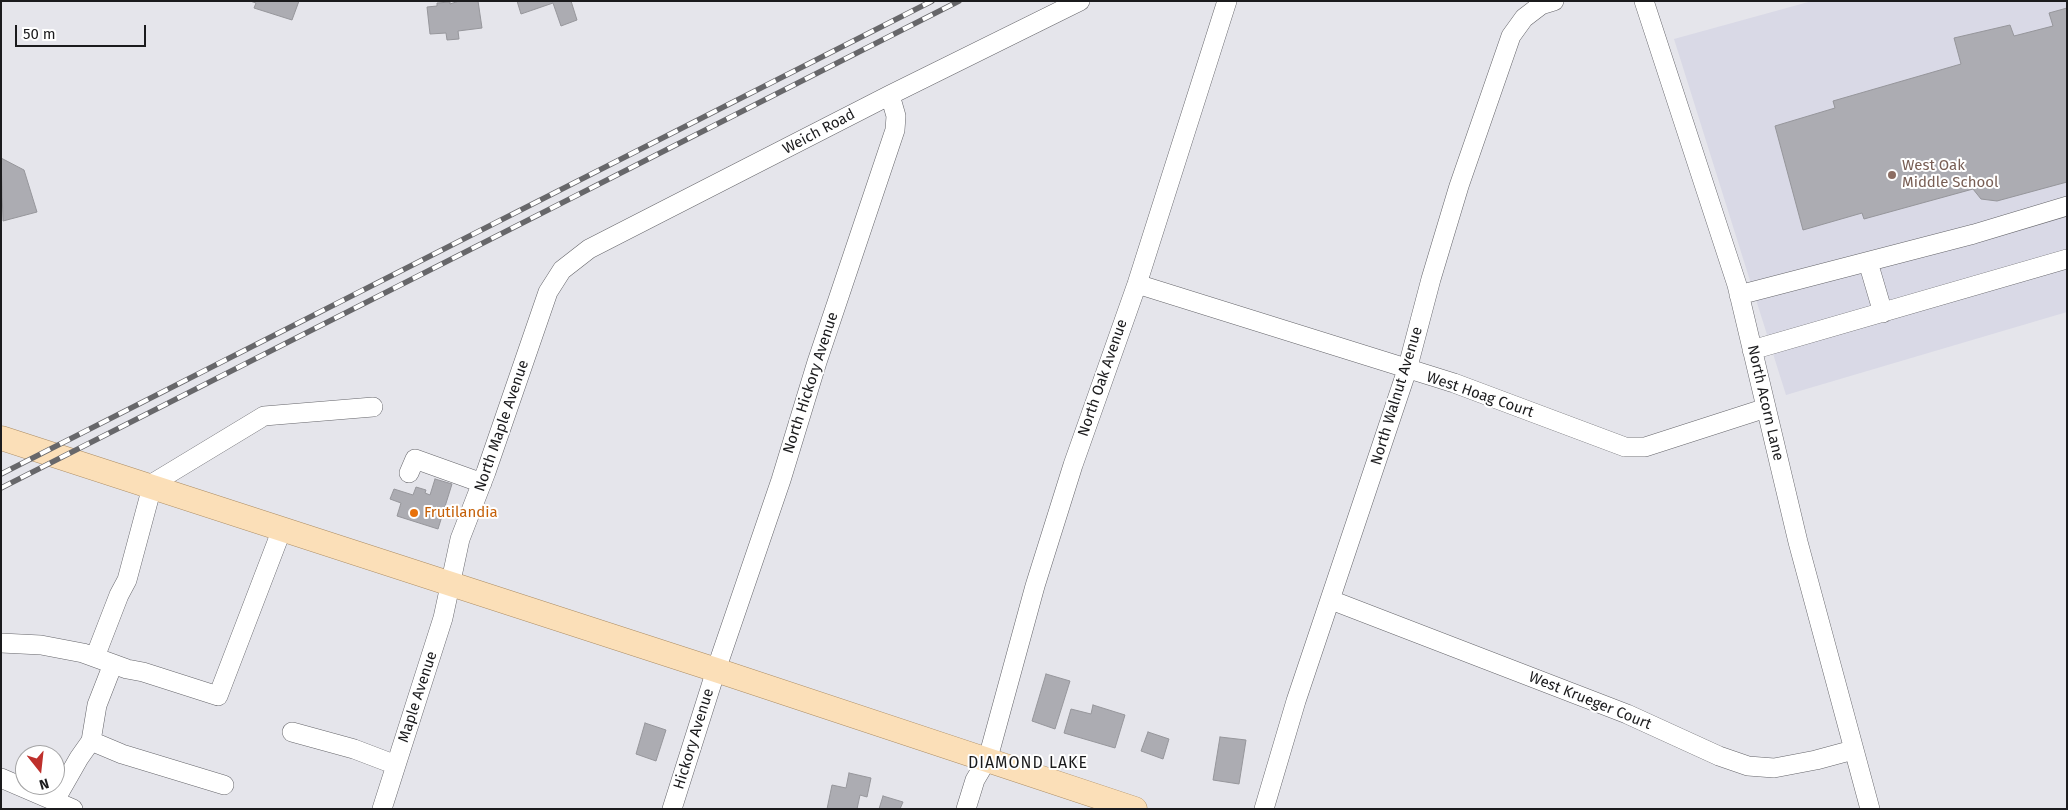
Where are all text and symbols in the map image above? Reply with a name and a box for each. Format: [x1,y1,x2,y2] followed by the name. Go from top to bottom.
[18,15,149,47] scale bar
[23,25,56,43] text: 50 m
[780,105,858,159] street label: Weich Road
[1902,157,1998,192] place label: West Oak Middle School
[1886,169,1898,181] marker: West Oak Middle School
[780,310,842,456] street label: North Hickory Avenue
[1074,317,1132,439] street label: North Oak Avenue
[1367,325,1427,467] street label: North Walnut Avenue
[1743,343,1787,463] street label: North Acorn Lane
[471,358,533,494] street label: North Maple Avenue
[1424,368,1536,422] street label: West Hoag Court
[424,504,498,522] place label: Frutilandia
[408,507,420,519] marker: Frutilandia
[395,649,441,745] street label: Maple Avenue
[1526,668,1654,734] street label: West Krueger Court
[670,686,718,792] street label: Hickory Avenue
[15,745,65,795] north arrow
[966,754,1090,774] district label: DIAMOND LAKE
[37,774,51,793] text: N

